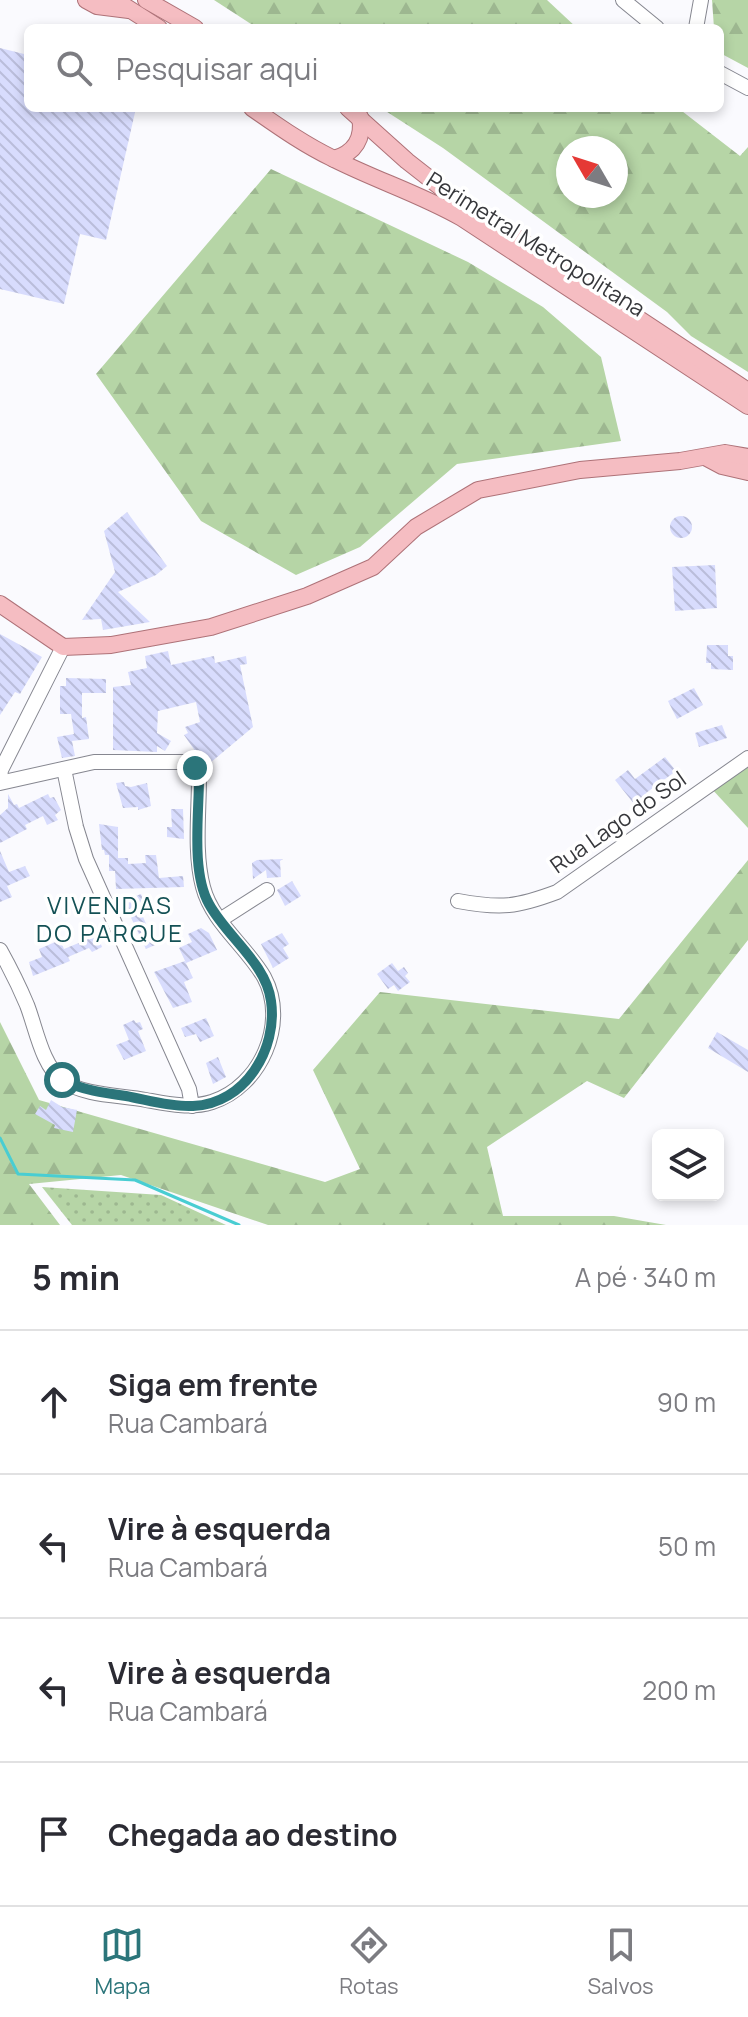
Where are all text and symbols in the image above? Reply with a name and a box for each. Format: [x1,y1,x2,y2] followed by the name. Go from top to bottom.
[24,24,724,112] search box
[52,46,96,90] icon: search
[116,48,318,89] text: Pesquisar aqui
[556,136,628,208] north arrow
[421,164,651,324] street label: Perimetral Metropolitana
[177,750,213,786] route end
[544,764,692,880] street label: Rua Lago do Sol
[36,888,184,949] district label: VIVENDAS DO PARQUE
[44,1062,80,1098] route start
[652,1129,724,1201] map controls
[652,1129,724,1201] button: layers
[32,1254,120,1300] text: 5 min
[575,1259,716,1295] text: A pé · 340 m
[108,1364,318,1405] text: Siga em frente
[32,1380,76,1424] icon: ahead
[657,1384,716,1420] text: 90 m
[108,1405,268,1441] text: Rua Cambará
[108,1508,331,1549] text: Vire à esquerda
[32,1524,76,1568] icon: left
[658,1528,716,1564] text: 50 m
[108,1549,268,1585] text: Rua Cambará
[108,1652,331,1693] text: Vire à esquerda
[32,1668,76,1712] icon: left
[642,1672,716,1708] text: 200 m
[108,1693,268,1729] text: Rua Cambará
[32,1812,76,1856] icon: arrive
[108,1814,398,1855] text: Chegada ao destino
[94,1923,150,2001] tab: Mapa
[339,1923,399,2001] tab: Rotas
[587,1923,654,2001] tab: Salvos

